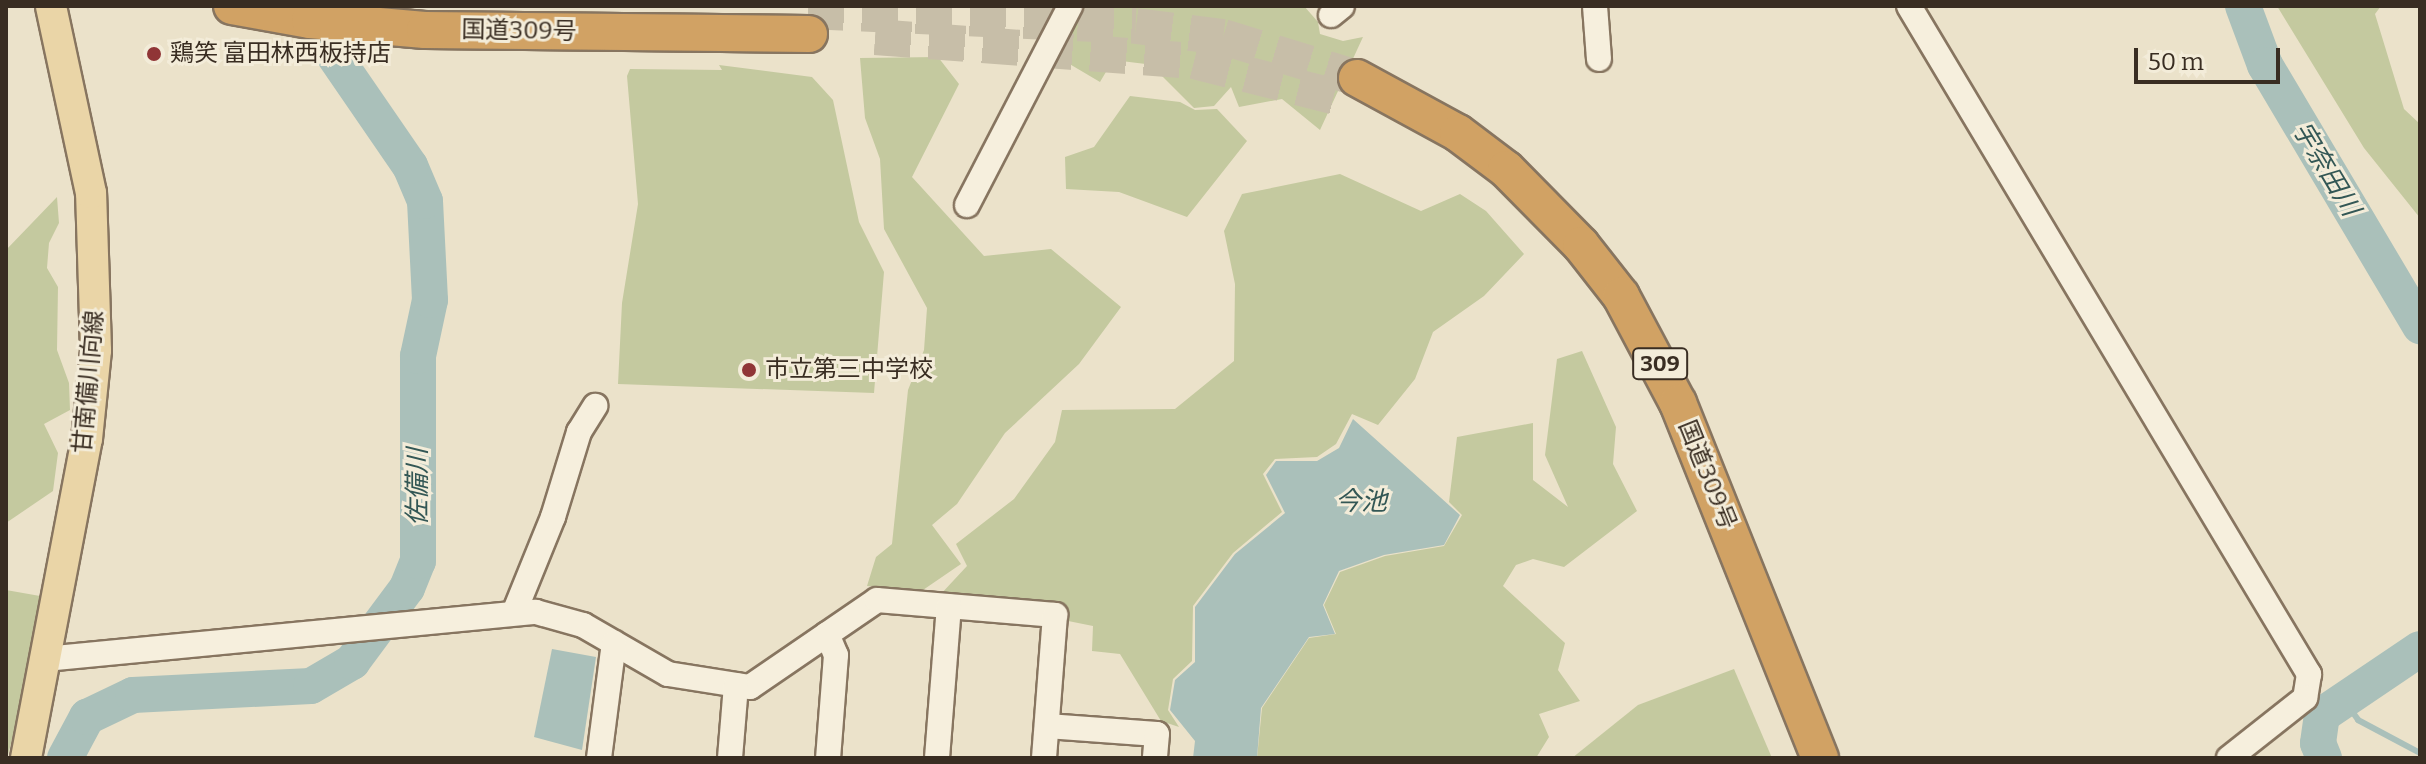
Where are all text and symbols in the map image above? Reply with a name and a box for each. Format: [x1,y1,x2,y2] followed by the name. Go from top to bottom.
[461,16,577,46] street label: 国道309号
[2138,32,2284,82] scale bar
[170,40,391,68] place label: 鶏笑 富田林西板持店
[145,45,163,63] marker: 鶏笑 富田林西板持店
[2148,48,2204,76] text: 50 m
[2286,116,2366,222] water label: 宇奈田川
[68,309,110,455] street label: 甘南備川向線
[1632,346,1688,382] road number: 309
[765,356,933,384] place label: 市立第三中学校
[740,361,758,379] marker: 市立第三中学校
[1672,416,1742,534] street label: 国道309号
[402,448,434,526] water label: 佐備川
[1335,486,1387,518] water label: 今池

